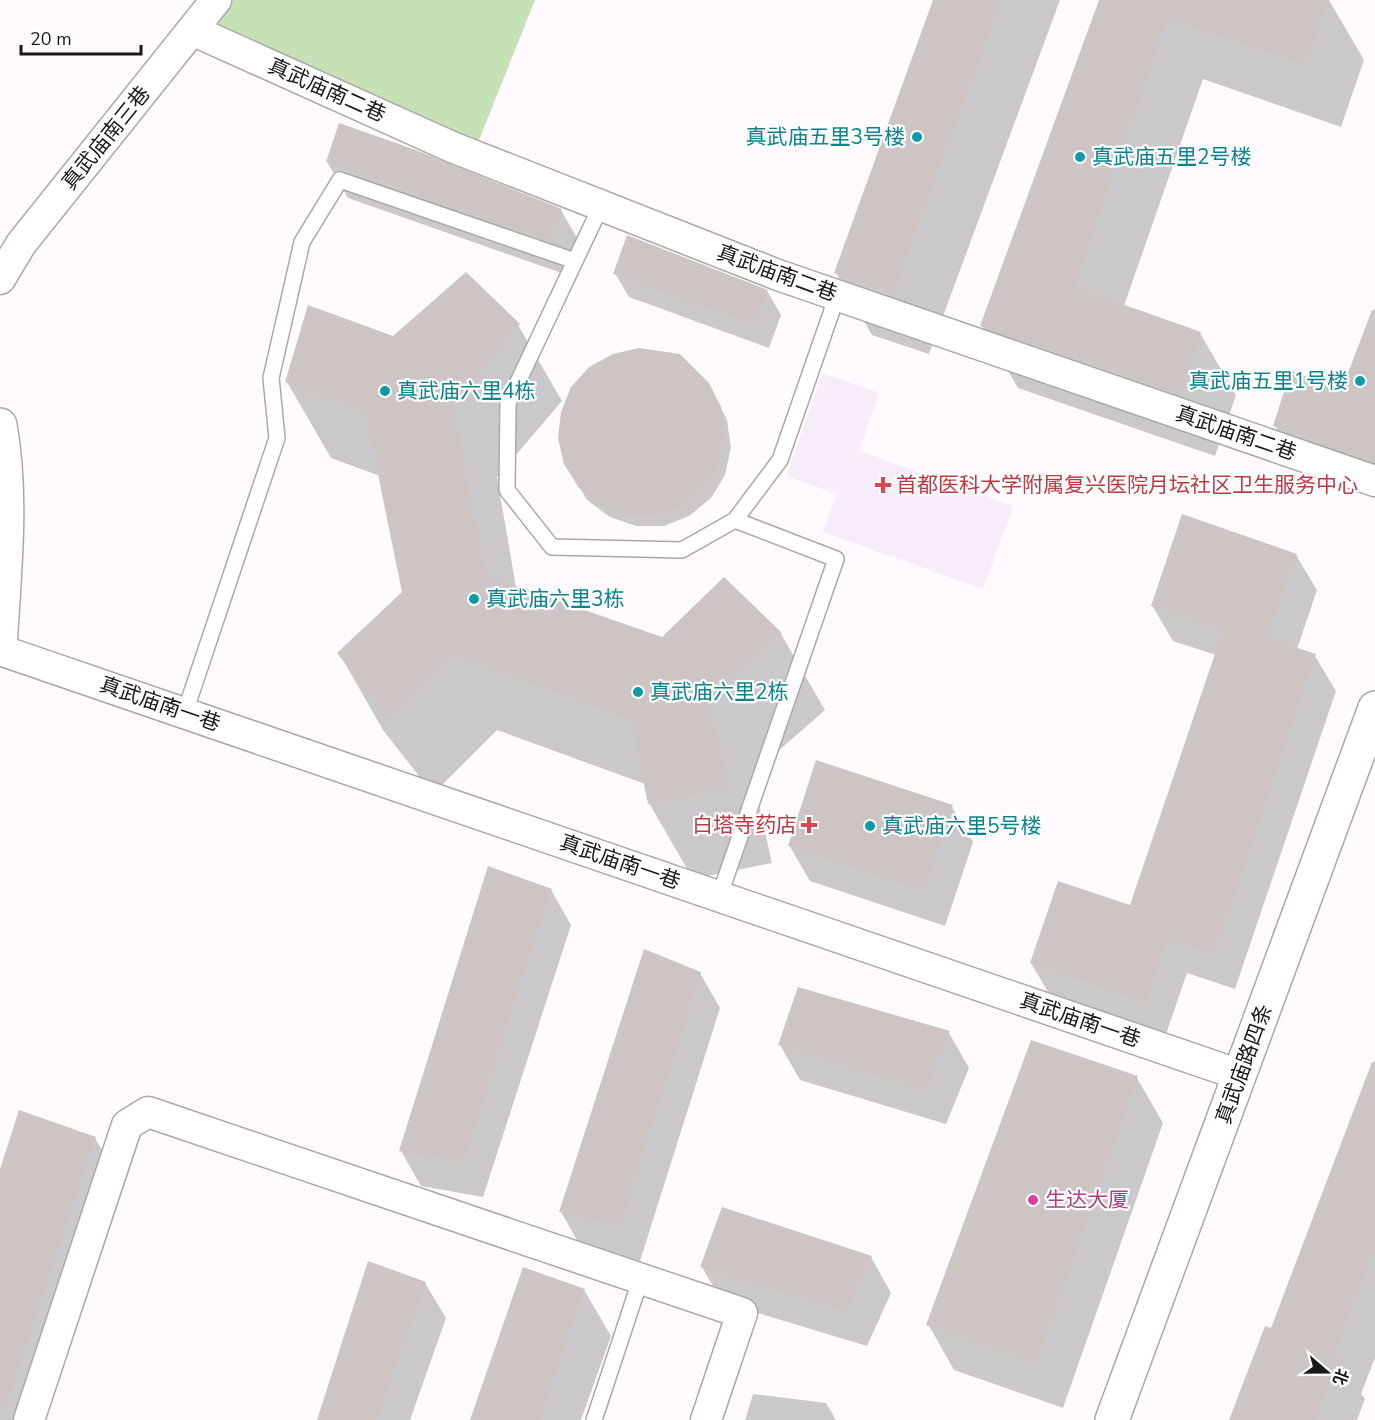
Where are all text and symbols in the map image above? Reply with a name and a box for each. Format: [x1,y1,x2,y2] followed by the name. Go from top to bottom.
[21,18,141,56] scale bar
[30,27,72,51] text: 20 m
[264,52,390,128] street label: 真武庙南二巷
[55,80,157,196] street label: 真武庙南三巷
[745,123,905,151] place label: 真武庙五里3号楼
[910,130,924,144] marker: 真武庙五里3号楼
[1092,143,1252,171] place label: 真武庙五里2号楼
[1073,150,1087,164] marker: 真武庙五里2号楼
[713,238,841,308] street label: 真武庙南二巷
[1188,367,1348,395] place label: 真武庙五里1号楼
[1353,374,1367,388] marker: 真武庙五里1号楼
[397,377,536,405] place label: 真武庙六里4栋
[378,384,392,398] marker: 真武庙六里4栋
[1172,399,1300,467] street label: 真武庙南二巷
[896,471,1358,499] place label: 首都医科大学附属复兴医院月坛社区卫生服务中心
[874,476,892,494] marker: 首都医科大学附属复兴医院月坛社区卫生服务中心
[486,585,625,613] place label: 真武庙六里3栋
[467,592,481,606] marker: 真武庙六里3栋
[96,670,224,738] street label: 真武庙南一巷
[650,678,789,706] place label: 真武庙六里2栋
[631,685,645,699] marker: 真武庙六里2栋
[692,811,797,839] place label: 白塔寺药店
[882,812,1042,840] place label: 真武庙六里5号楼
[802,818,816,832] marker: 白塔寺药店
[863,819,877,833] marker: 真武庙六里5号楼
[556,828,684,896] street label: 真武庙南一巷
[1016,986,1144,1054] street label: 真武庙南一巷
[1209,1000,1279,1128] street label: 真武庙路四条
[1045,1186,1129,1214] place label: 生达大厦
[1026,1193,1040,1207] marker: 生达大厦
[1297,1342,1357,1402] north arrow
[1327,1366,1353,1388] text: 北

